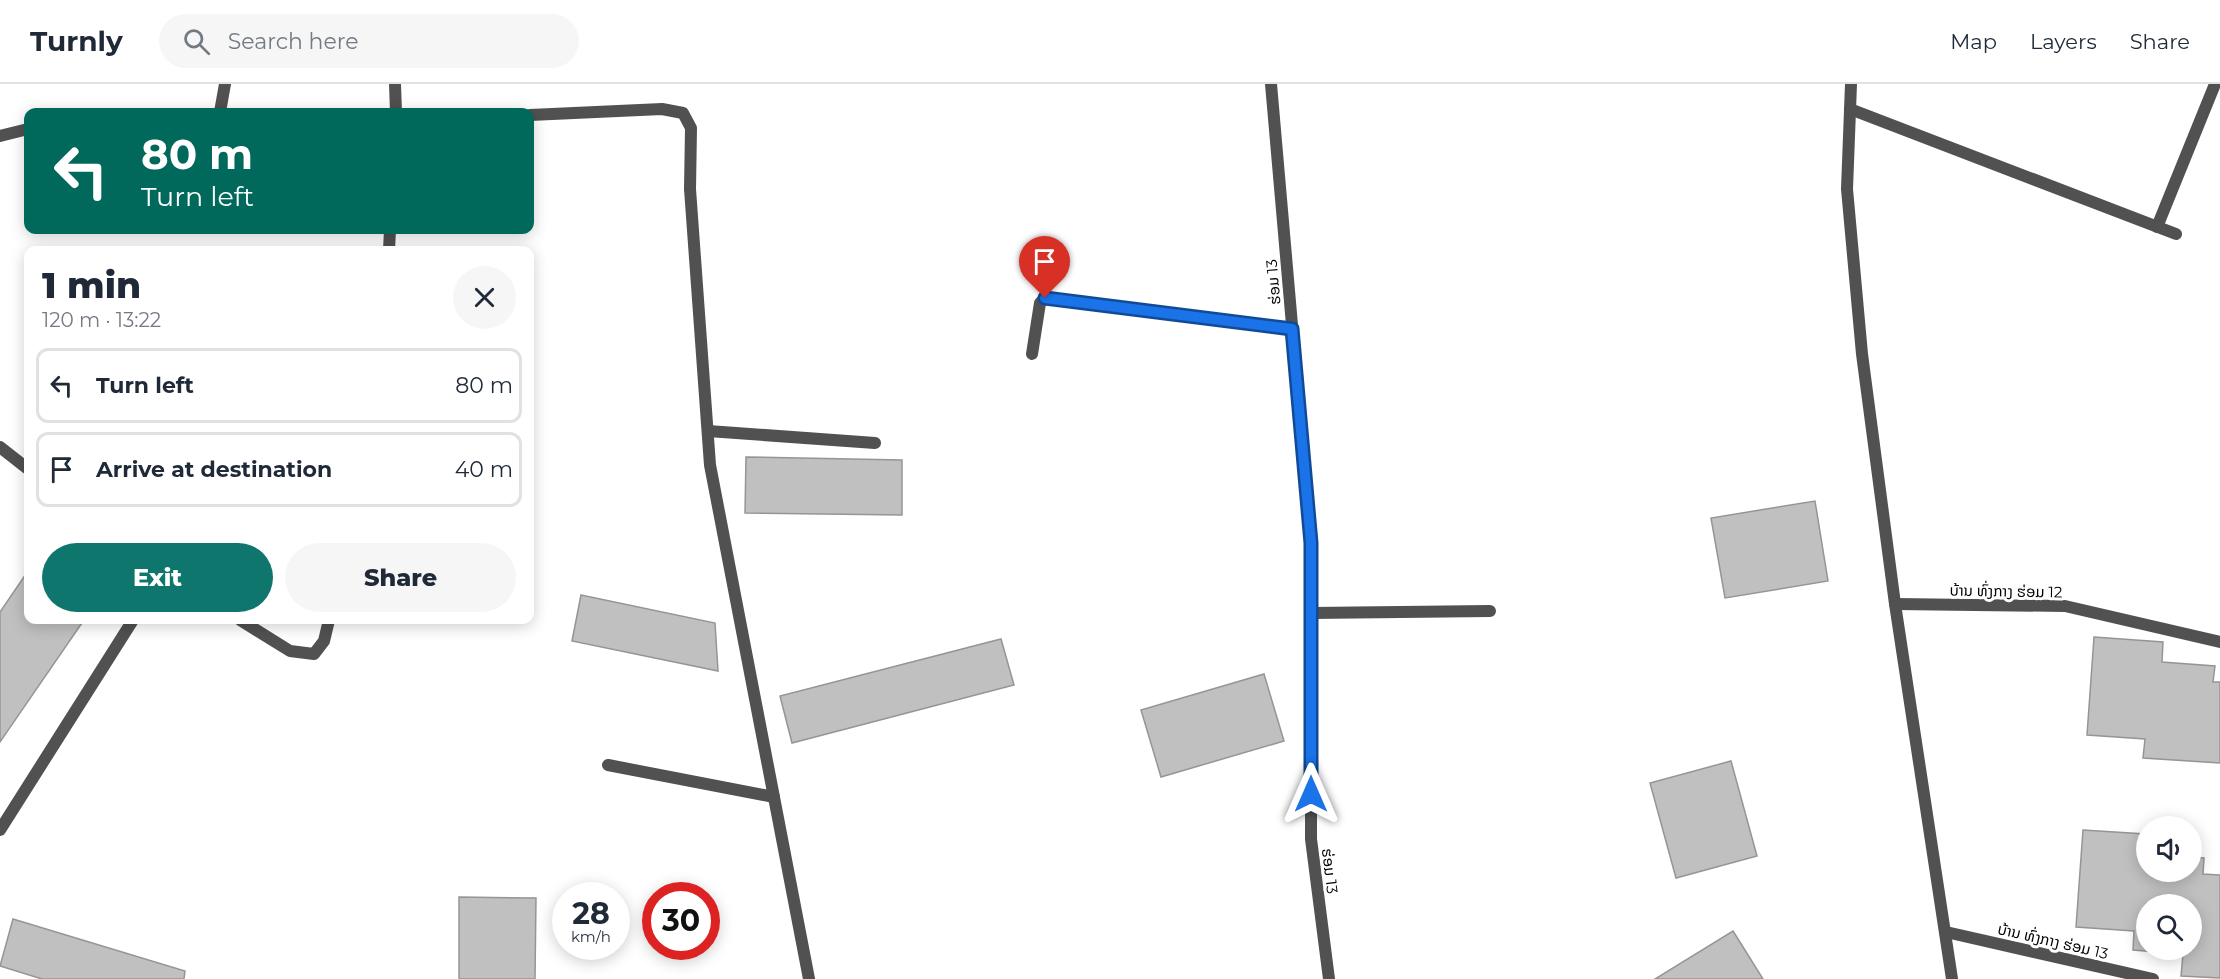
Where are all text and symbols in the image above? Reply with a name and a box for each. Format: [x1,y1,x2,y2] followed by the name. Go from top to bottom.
[159,14,579,68] search box
[30,24,123,58] text: Turnly
[180,25,213,58] icon: search
[228,28,359,55] text: Search here
[1950,29,1997,54] text: Map
[2030,29,2097,54] text: Layers
[2130,29,2190,54] text: Share
[141,128,253,180] text: 80 m
[42,132,120,210] icon: left
[141,180,254,213] text: Turn left
[1019,236,1070,298] pin
[1028,245,1061,278] icon: arrive
[1262,258,1284,306] street label: ຮ່ອມ 13
[42,263,141,307] text: 1 min
[453,266,516,329] button: close
[42,308,161,332] text: 120 m · 13:22
[45,369,78,402] icon: left
[96,372,194,399] text: Turn left
[455,372,513,399] text: 80 m
[45,453,78,486] icon: arrive
[96,456,332,483] text: Arrive at destination
[455,456,513,483] text: 40 m
[42,543,273,612] button: Exit
[285,543,516,612] button: Share
[1949,579,2063,601] street label: ບ້ານ ທົ່ງກາງ ຮ່ອມ 12
[1279,762,1343,826] position arrow
[2136,816,2202,960] map controls
[2136,816,2202,882] button: sound
[1318,847,1342,895] street label: ຮ່ອມ 13
[642,882,720,960] speed limit sign: 30
[2136,894,2202,960] button: search
[572,895,610,932] text: 28
[1996,918,2110,963] street label: ບ້ານ ທົ່ງກາງ ຮ່ອມ 13
[571,927,611,946] text: km/h

